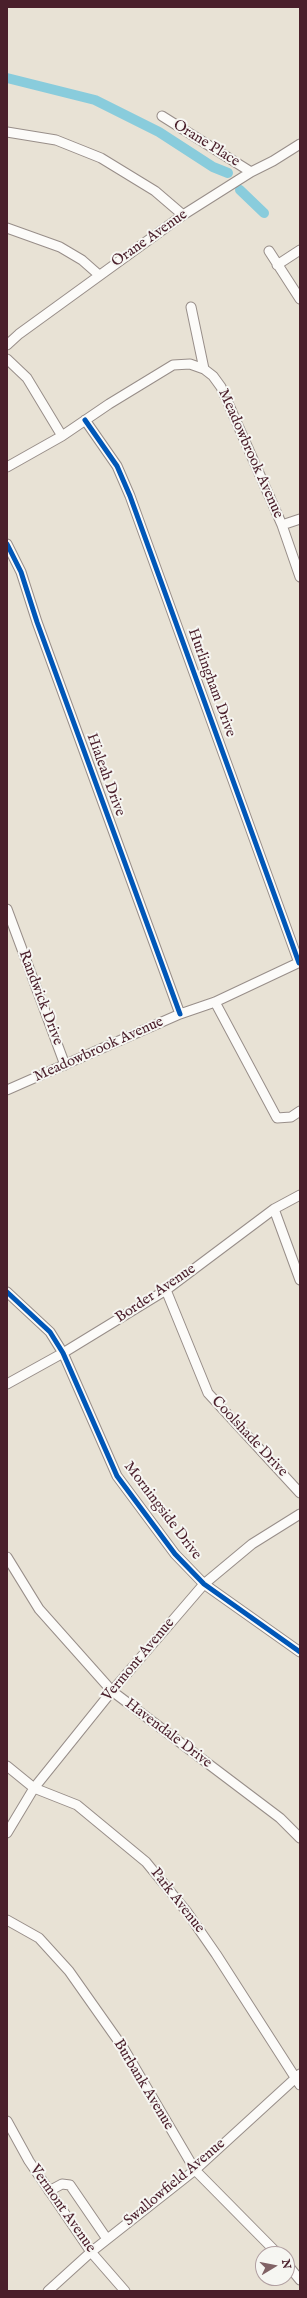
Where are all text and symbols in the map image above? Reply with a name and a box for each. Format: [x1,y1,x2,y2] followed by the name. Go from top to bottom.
[169,116,243,172] street label: Orane Place
[109,206,191,272] street label: Orane Avenue
[213,386,287,522] street label: Meadowbrook Avenue
[183,626,239,740] street label: Hurlingham Drive
[82,731,128,819] street label: Hialeah Drive
[14,948,66,1048] street label: Randwick Drive
[31,1013,167,1087] street label: Meadowbrook Avenue
[112,1261,200,1327] street label: Border Avenue
[207,1393,291,1481] street label: Coolshade Drive
[119,1458,205,1564] street label: Morningside Drive
[99,1615,179,1705] street label: Vermont Avenue
[121,1695,215,1773] street label: Havendale Drive
[146,1865,208,1937] street label: Park Avenue
[109,2036,177,2134] street label: Burbank Avenue
[121,2135,229,2231] street label: Swallowfield Avenue
[25,2162,99,2256] street label: Vermont Avenue
[255,2246,295,2286] north arrow
[278,2258,294,2270] text: N

